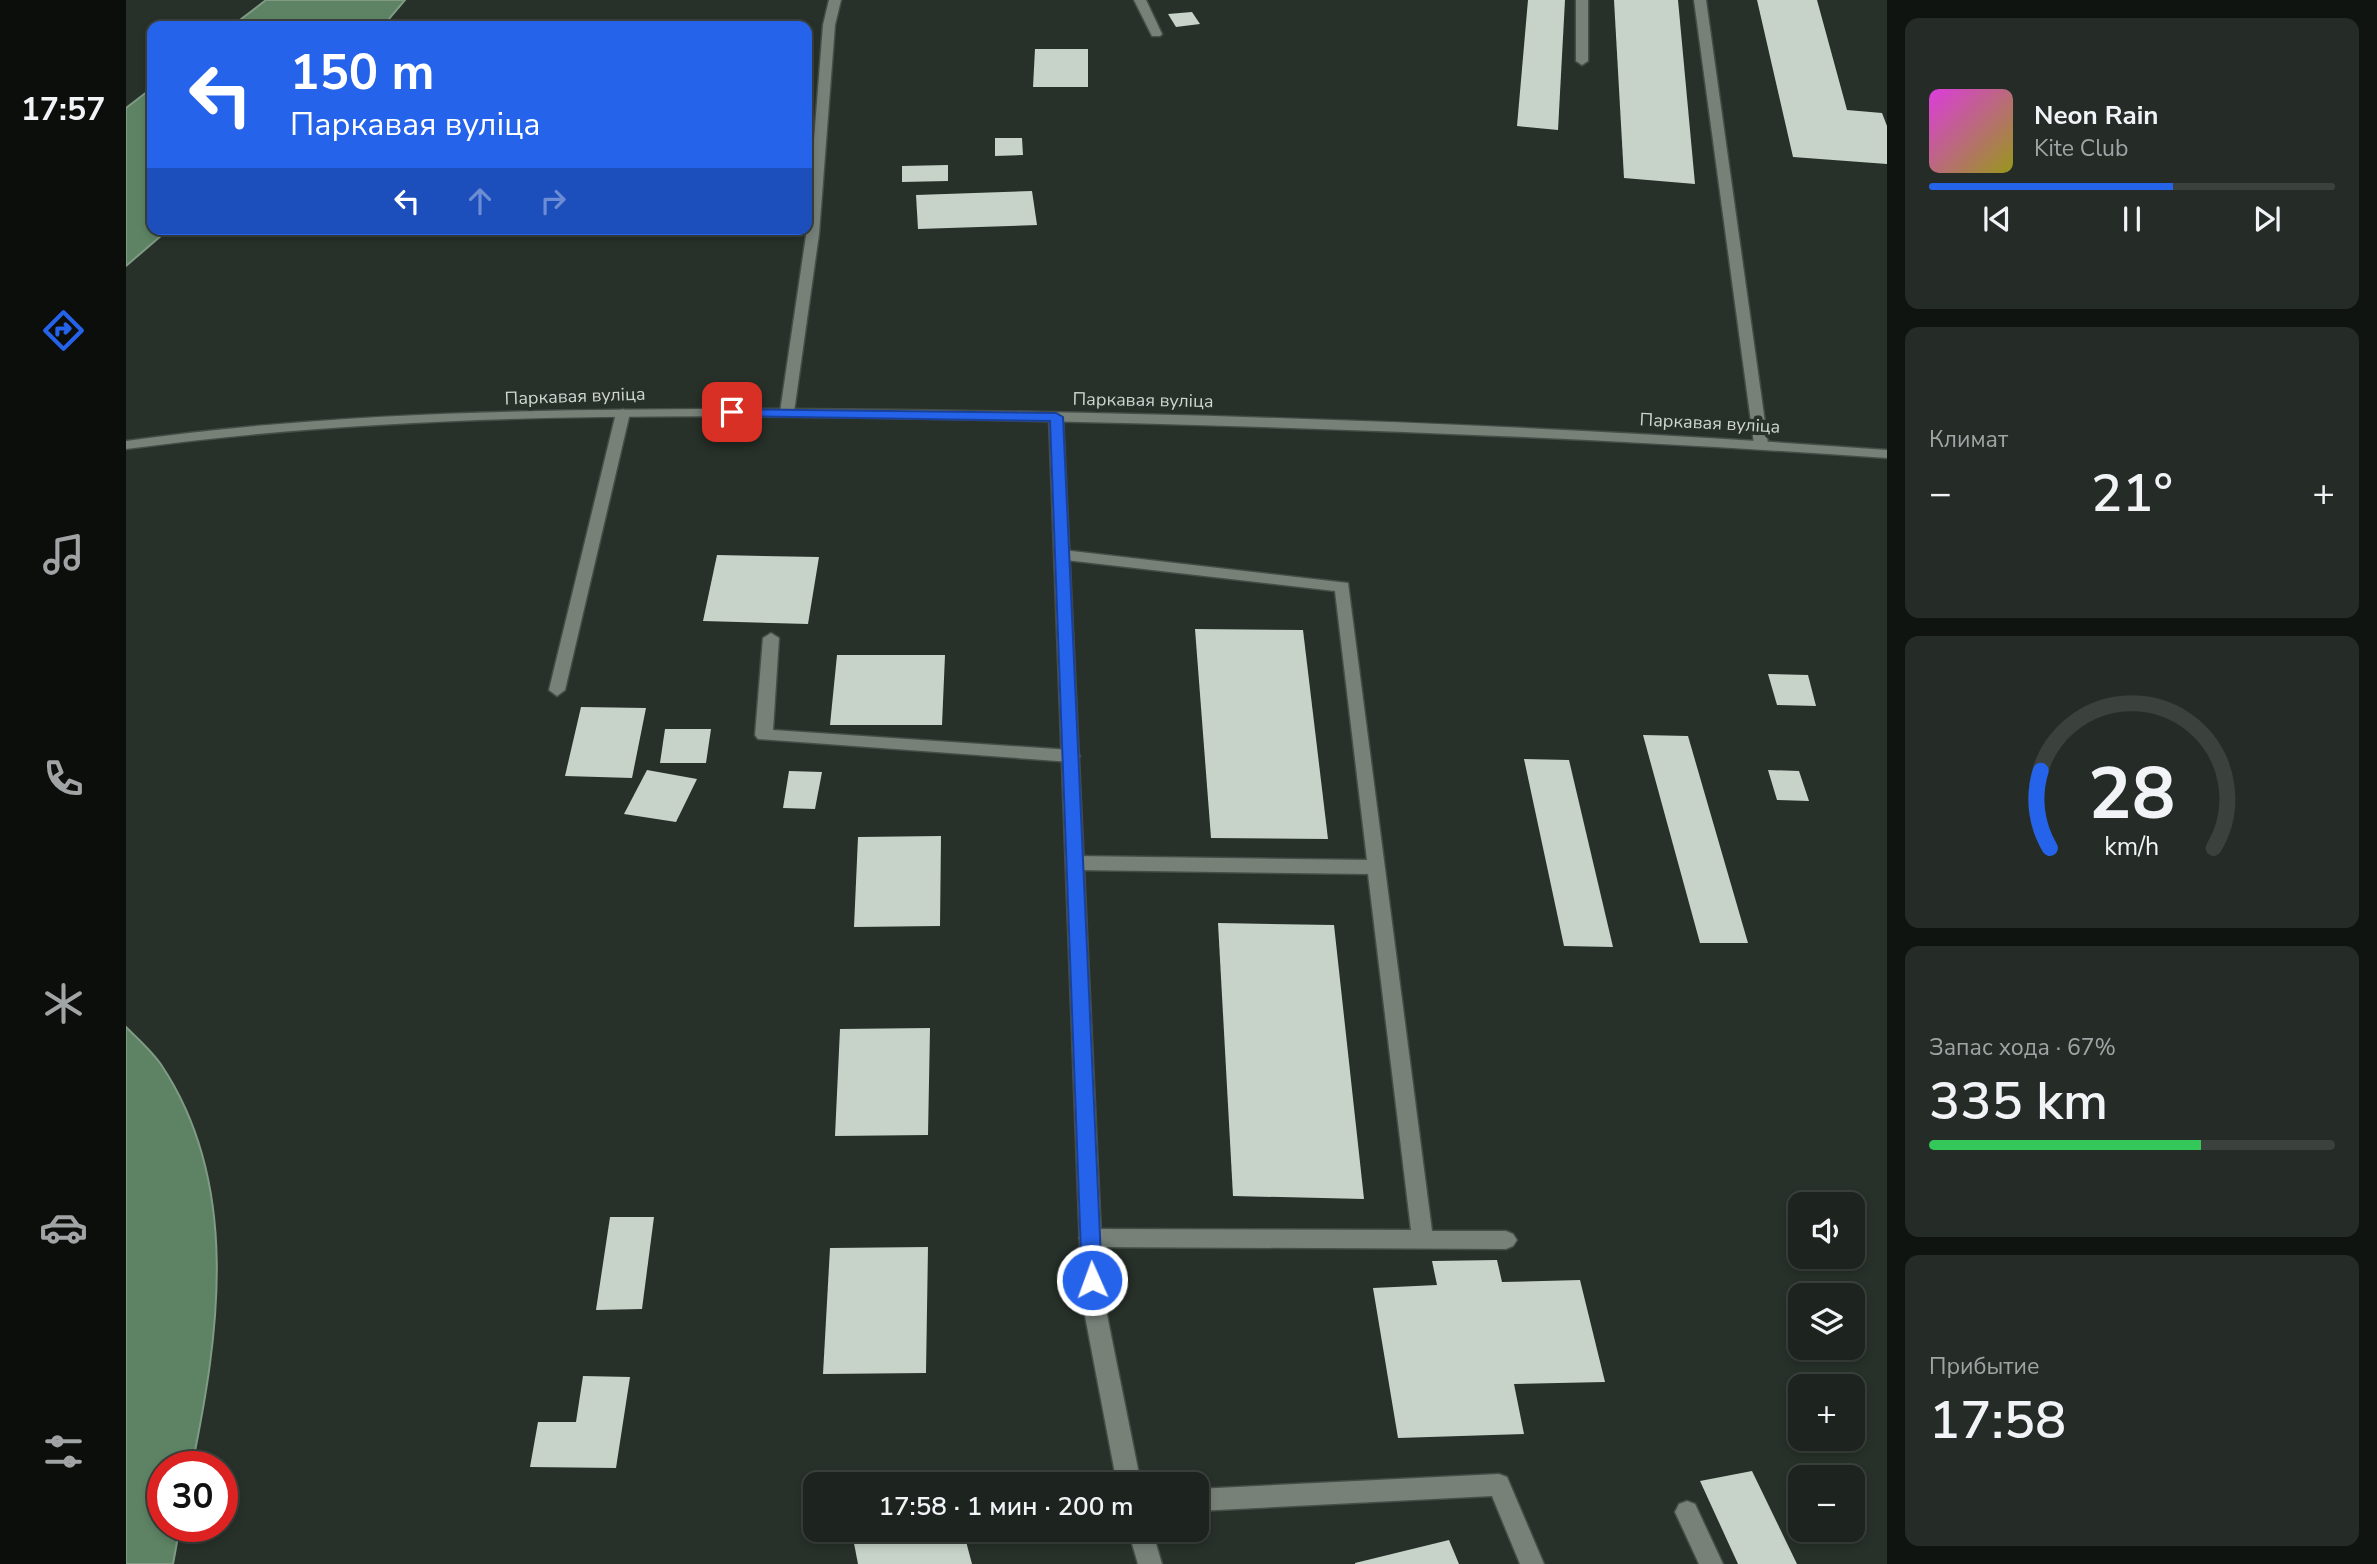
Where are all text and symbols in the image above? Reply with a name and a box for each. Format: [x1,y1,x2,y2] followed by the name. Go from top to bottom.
[290,39,434,106] text: 150 m
[175,49,266,140] icon: left
[21,88,105,131] text: 17:57
[2034,98,2159,133] text: Neon Rain
[290,103,541,146] text: Паркавая вуліца
[2034,133,2128,164] text: Kite Club
[388,182,426,220] icon: left
[461,182,499,220] icon: ahead
[534,182,572,220] icon: right
[1978,200,2016,238] icon: previous
[2113,200,2151,238] icon: pause
[2248,200,2286,238] icon: next
[39,306,88,355] icon: directions
[504,382,646,410] street label: Паркавая вуліца
[702,382,762,442] pin
[1072,387,1214,413] street label: Паркавая вуліца
[713,393,751,431] icon: arrive
[1639,407,1781,439] street label: Паркавая вуліца
[1929,424,2008,455] text: Климат
[2091,458,2173,529] text: 21°
[1929,468,1952,519] text: −
[2312,468,2335,519] text: +
[39,530,88,579] icon: music
[2088,744,2176,844] text: 28
[39,754,88,803] icon: phone
[2104,830,2160,864] text: km/h
[39,979,88,1028] icon: climate
[1929,1032,2116,1063] text: Запас хода · 67%
[1929,1066,2108,1137] text: 335 km
[1788,1192,1865,1542] map controls
[1788,1192,1865,1269] button: sound
[39,1203,88,1252] icon: car
[1055,1243,1129,1317] position arrow
[1788,1283,1865,1360] button: layers
[1929,1351,2039,1382] text: Прибытие
[1788,1374,1865,1451] button: +
[1929,1385,2066,1456] text: 17:58
[39,1427,88,1476] icon: filters
[147,1451,238,1542] speed limit sign: 30
[1788,1465,1865,1542] button: −
[878,1489,1134,1524] text: 17:58 · 1 мин · 200 m

